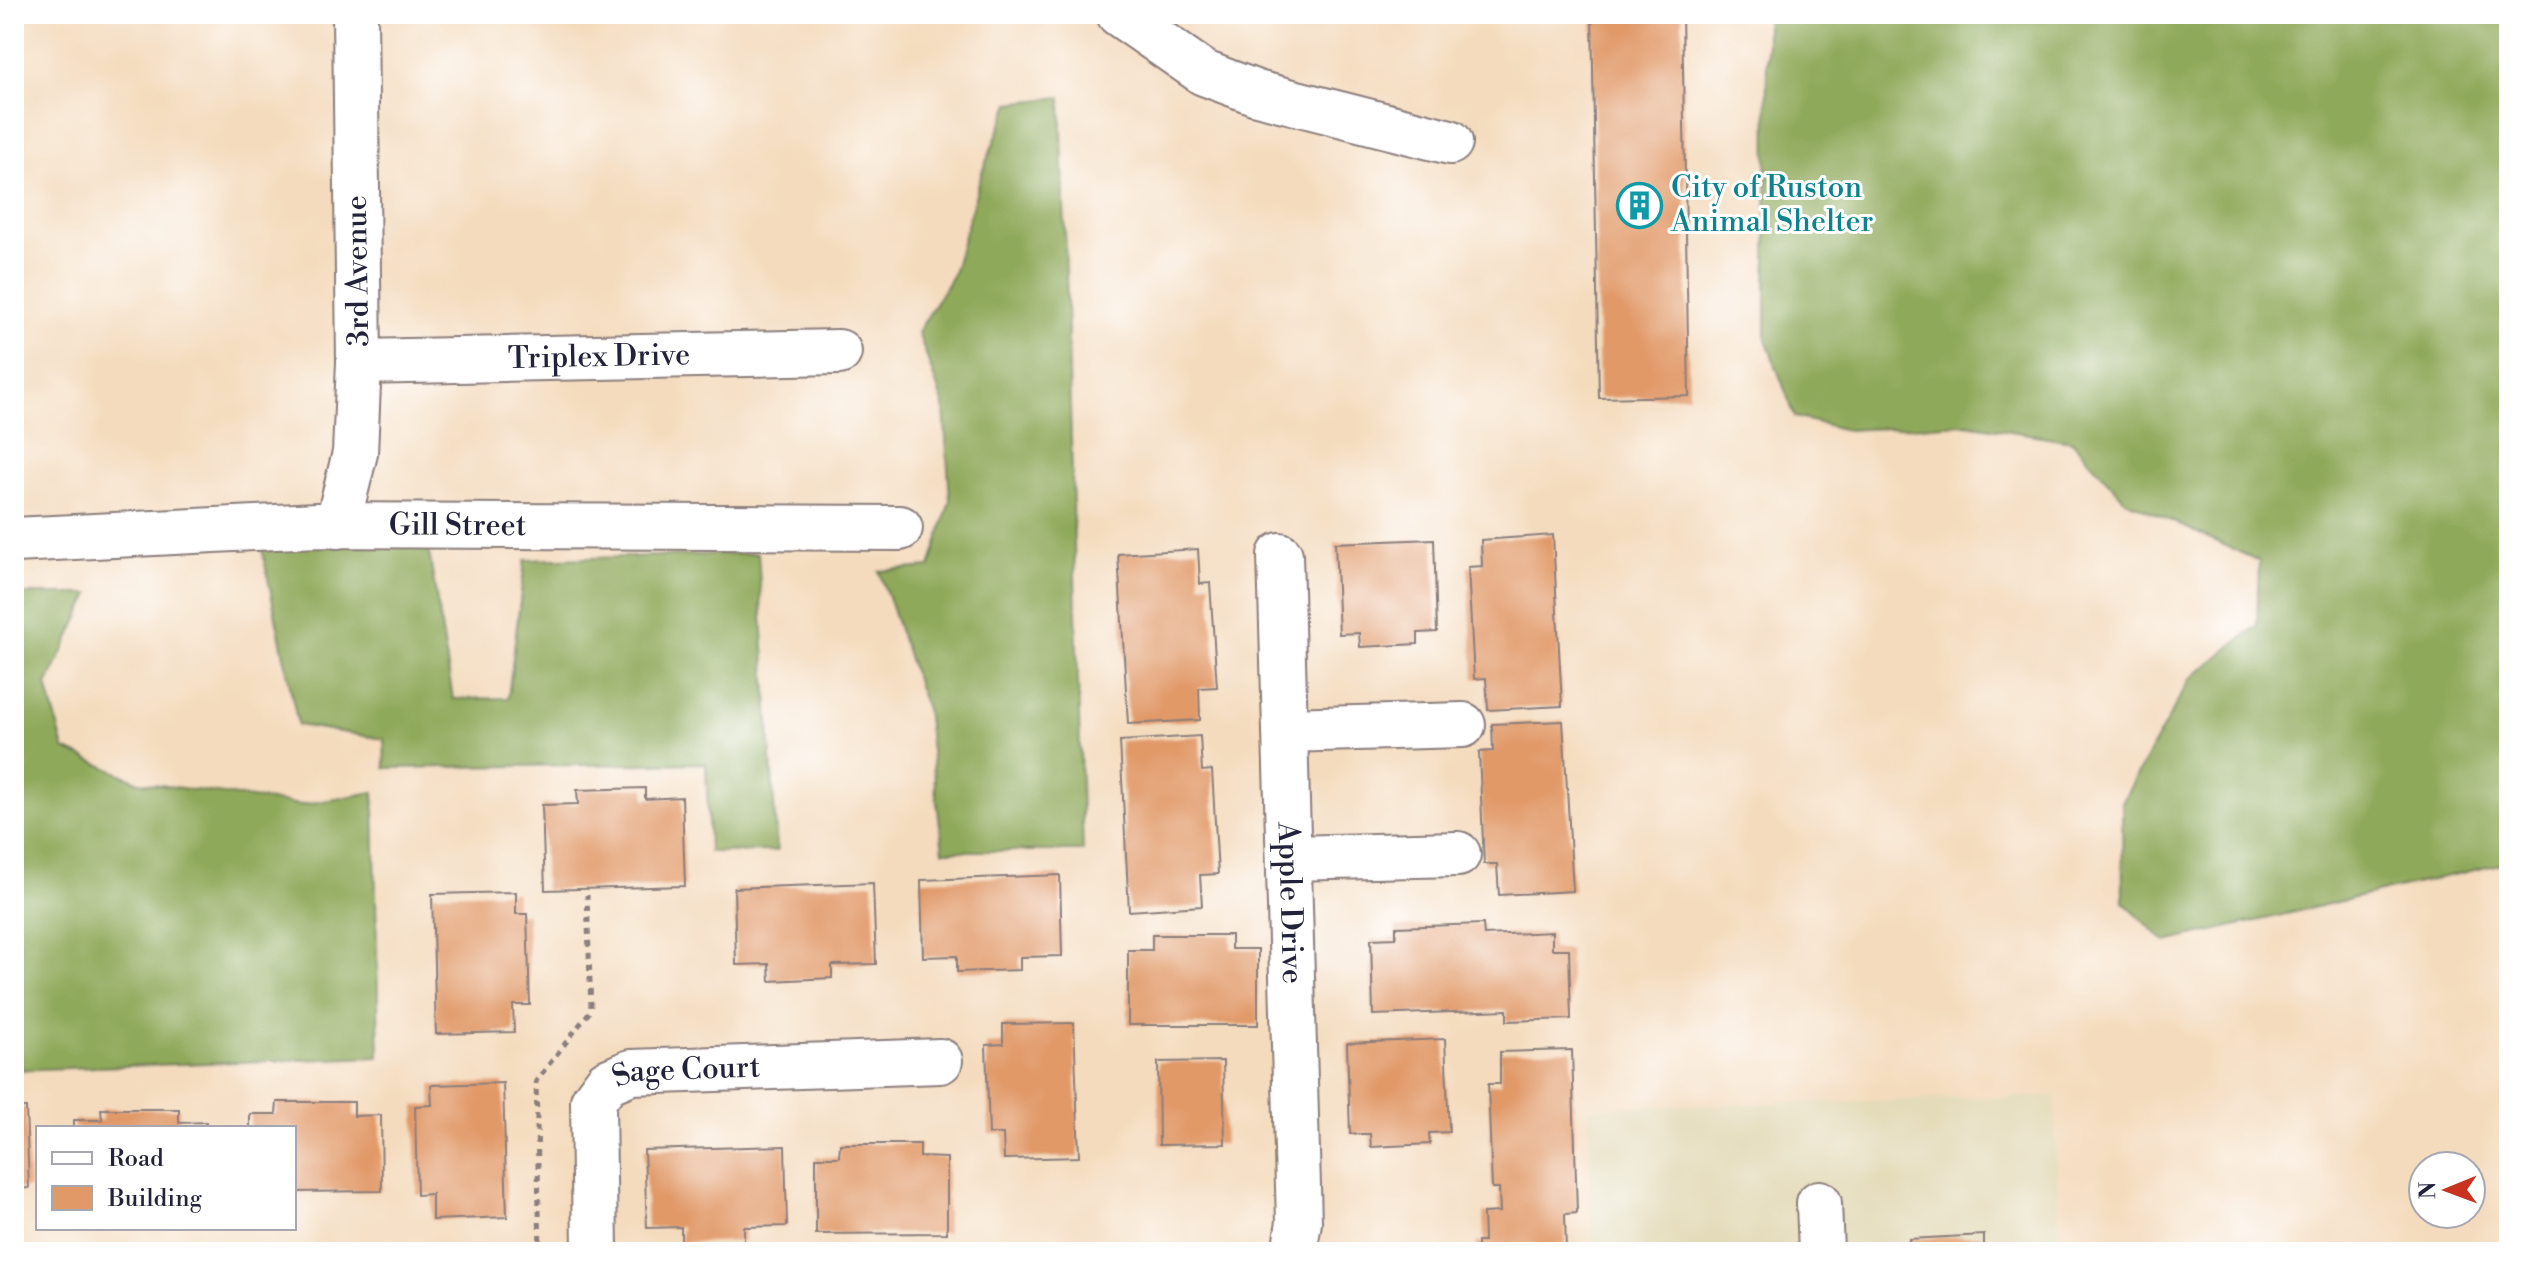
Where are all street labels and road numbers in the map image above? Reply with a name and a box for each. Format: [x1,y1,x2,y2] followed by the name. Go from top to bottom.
[338,195,378,347] street label: 3rd Avenue
[507,336,691,378] street label: Triplex Drive
[389,506,527,545] street label: Gill Street
[1269,820,1311,984] street label: Apple Drive
[607,1048,761,1097] street label: Sage Court

